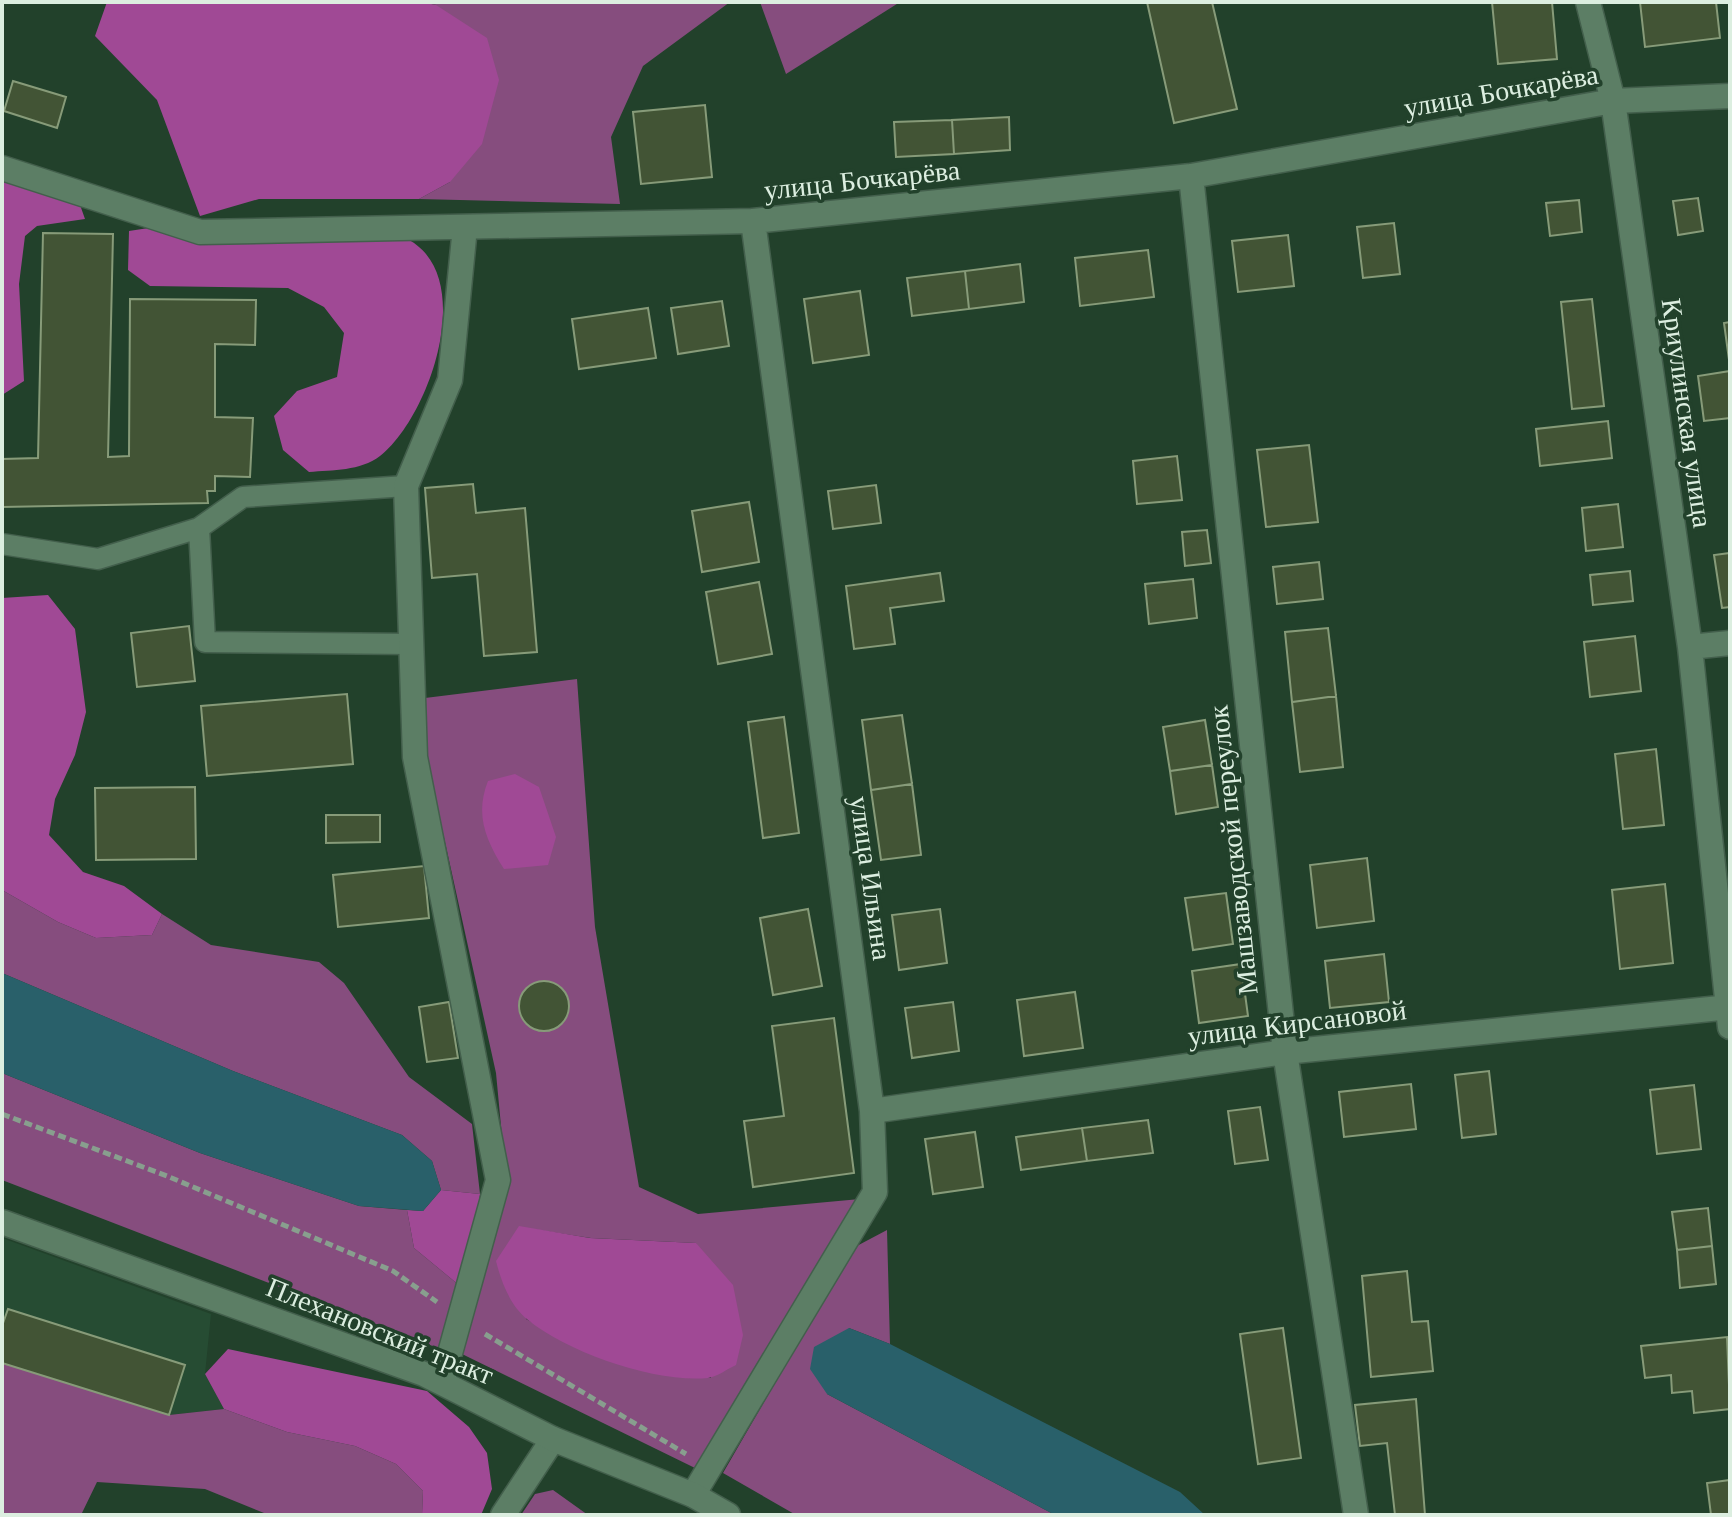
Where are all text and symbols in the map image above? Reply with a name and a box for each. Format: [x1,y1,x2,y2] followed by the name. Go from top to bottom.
[1401,59,1601,123] street label: улица Бочкарёва
[762,154,962,206] street label: улица Бочкарёва
[1656,296,1719,530] street label: Криулинская улица
[1202,703,1264,996] street label: Машзаводской переулок
[844,794,898,963] street label: улица Ильина
[1186,994,1408,1052] street label: улица Кирсановой
[262,1271,498,1391] street label: Плехановский тракт

